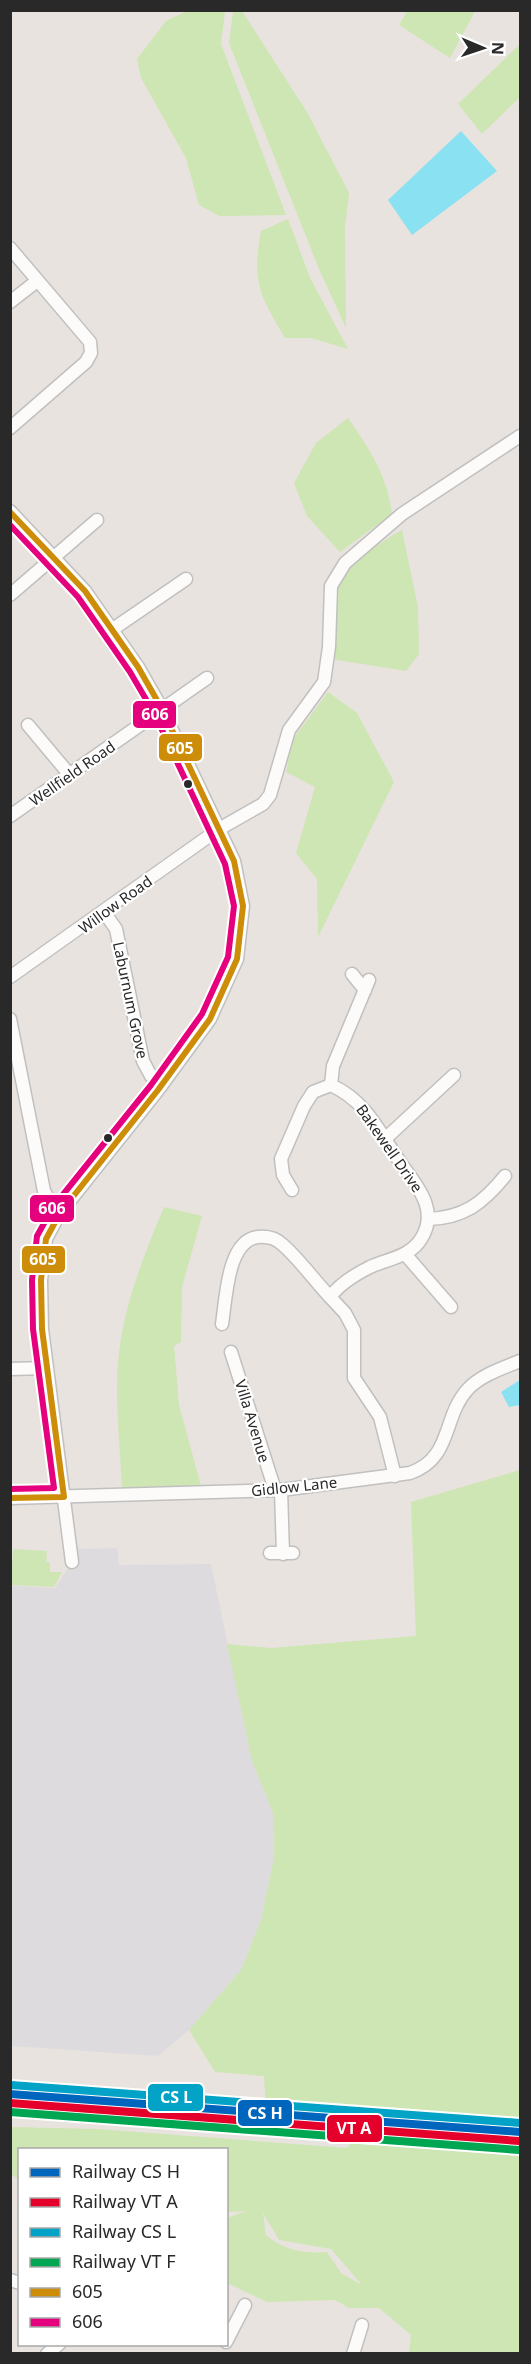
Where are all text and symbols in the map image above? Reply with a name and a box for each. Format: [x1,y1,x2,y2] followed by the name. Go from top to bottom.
[453,18,513,78] north arrow
[487,42,509,55] text: N
[132,700,177,729] line badge: 606
[141,703,169,725] text: 606
[158,733,203,762] line badge: 605
[25,736,119,810] street label: Wellfield Road
[166,737,194,759] text: 605
[182,778,194,790] unlabelled marker
[74,871,156,937] street label: Willow Road
[109,940,153,1060] street label: Laburnum Grove
[352,1100,428,1196] street label: Bakewell Drive
[102,1132,114,1144] unlabelled marker
[29,1194,75,1223] line badge: 606
[38,1197,66,1219] text: 606
[21,1245,66,1274] line badge: 605
[29,1248,57,1270] text: 605
[231,1377,275,1465] street label: Villa Avenue
[250,1472,338,1500] street label: Gidlow Lane
[147,2083,204,2112] line badge: CS L
[160,2086,192,2108] text: CS L
[237,2099,293,2127] line badge: CS H
[247,2102,283,2124] text: CS H
[326,2114,383,2143] line badge: VT A
[337,2117,372,2139] text: VT A
[18,2148,228,2346] legend
[72,2159,180,2183] text: Railway CS H
[72,2189,178,2213] text: Railway VT A
[72,2219,176,2243] text: Railway CS L
[72,2249,176,2273] text: Railway VT F
[72,2279,103,2303] text: 605
[72,2309,103,2333] text: 606

